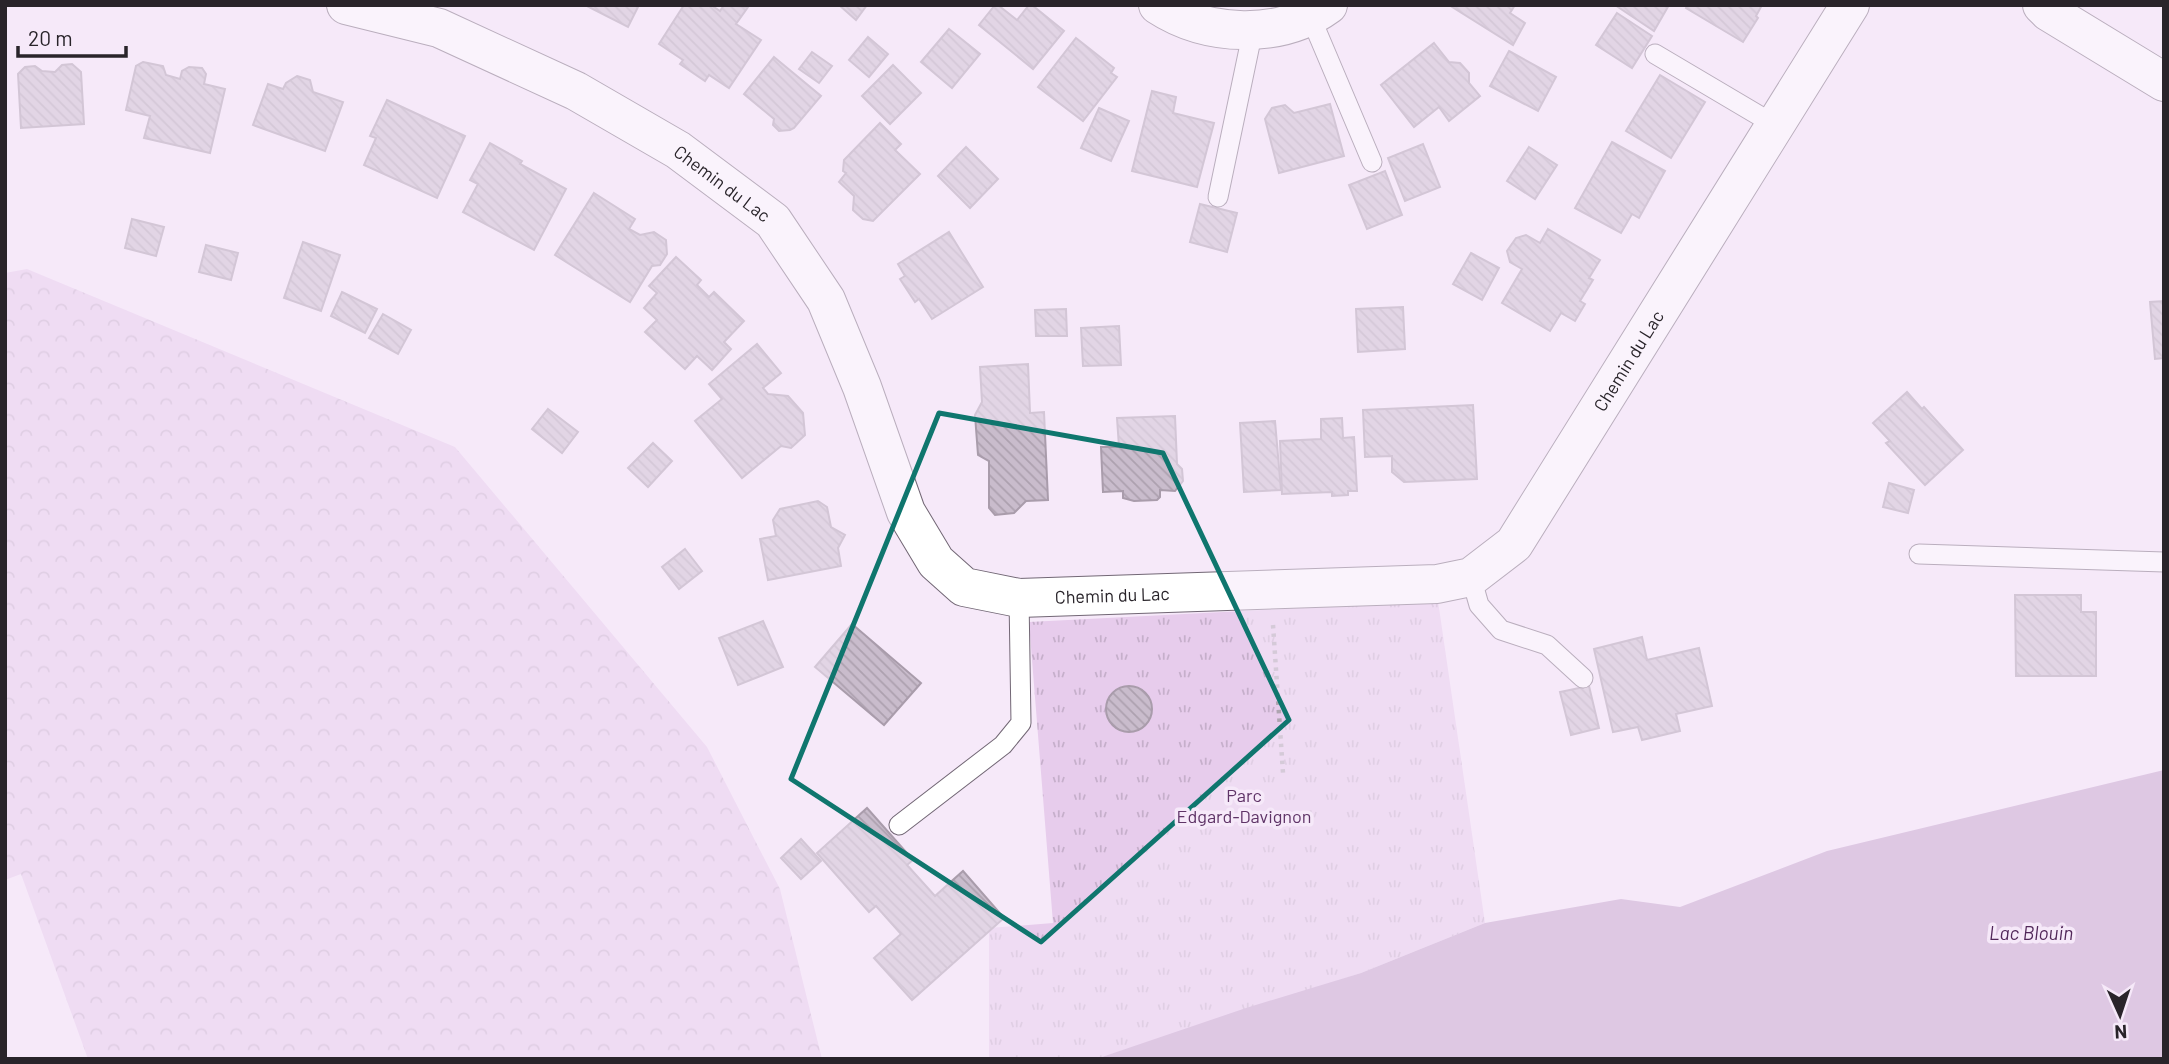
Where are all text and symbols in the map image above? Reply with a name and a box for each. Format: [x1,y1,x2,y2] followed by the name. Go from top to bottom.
[18,14,126,58] scale bar
[28,25,73,50] text: 20 m
[670,140,775,226] street label: Chemin du Lac
[1589,306,1668,415] street label: Chemin du Lac
[1054,582,1170,608] street label: Chemin du Lac
[1177,784,1311,827] park label: Parc Edgard-Davignon
[1989,921,2073,944] water label: Lac Blouin
[2085,980,2155,1050] north arrow
[2114,1021,2128,1044] text: N

